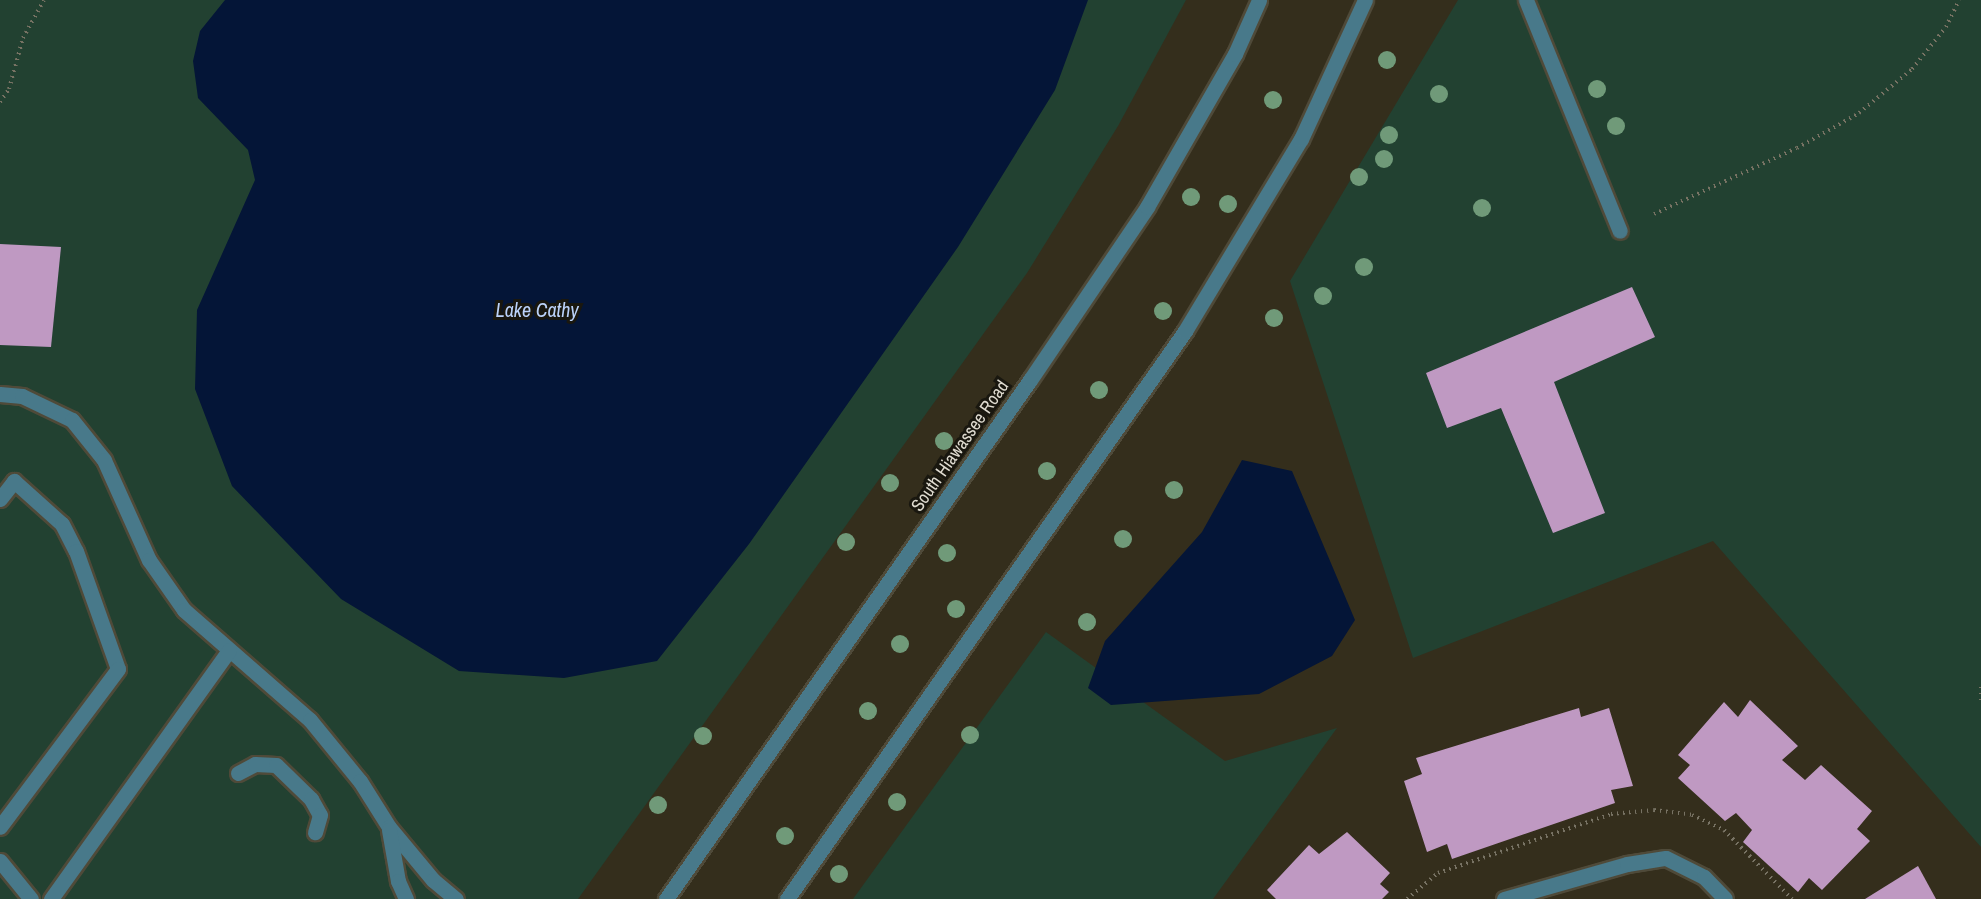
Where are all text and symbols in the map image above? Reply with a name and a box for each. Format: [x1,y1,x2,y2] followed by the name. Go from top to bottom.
[496,297,578,321] water label: Lake Cathy
[907,376,1013,516] street label: South Hiawassee Road

